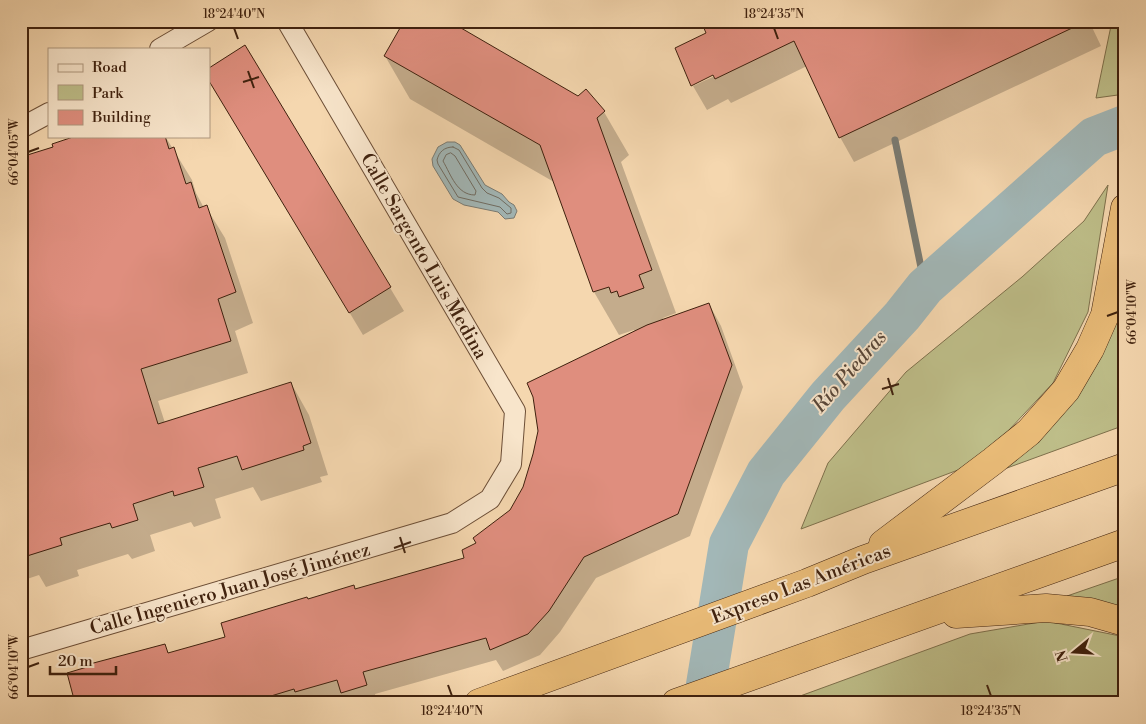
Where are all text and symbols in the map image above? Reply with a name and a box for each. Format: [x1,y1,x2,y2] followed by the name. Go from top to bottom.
[203,7,265,22] text: 18°24'40"N
[744,7,804,22] text: 18°24'35"N
[48,48,210,138] legend
[92,58,127,77] text: Road
[92,84,124,103] text: Park
[91,108,151,127] text: Building
[7,117,22,185] text: 66°04'05"W
[355,149,493,364] street label: Calle Sargento Luis Medina
[1125,278,1140,345] text: 66°04'10"W
[807,325,893,419] water label: Río Piedras
[87,537,373,641] street label: Calle Ingeniero Juan José Jiménez
[708,539,894,629] street label: Expreso Las Américas
[1048,626,1098,676] north arrow
[7,633,22,700] text: 66°04'10"W
[50,644,116,676] scale bar
[1052,648,1073,664] text: N
[58,652,93,671] text: 20 m
[421,704,483,719] text: 18°24'40"N
[961,704,1021,719] text: 18°24'35"N

